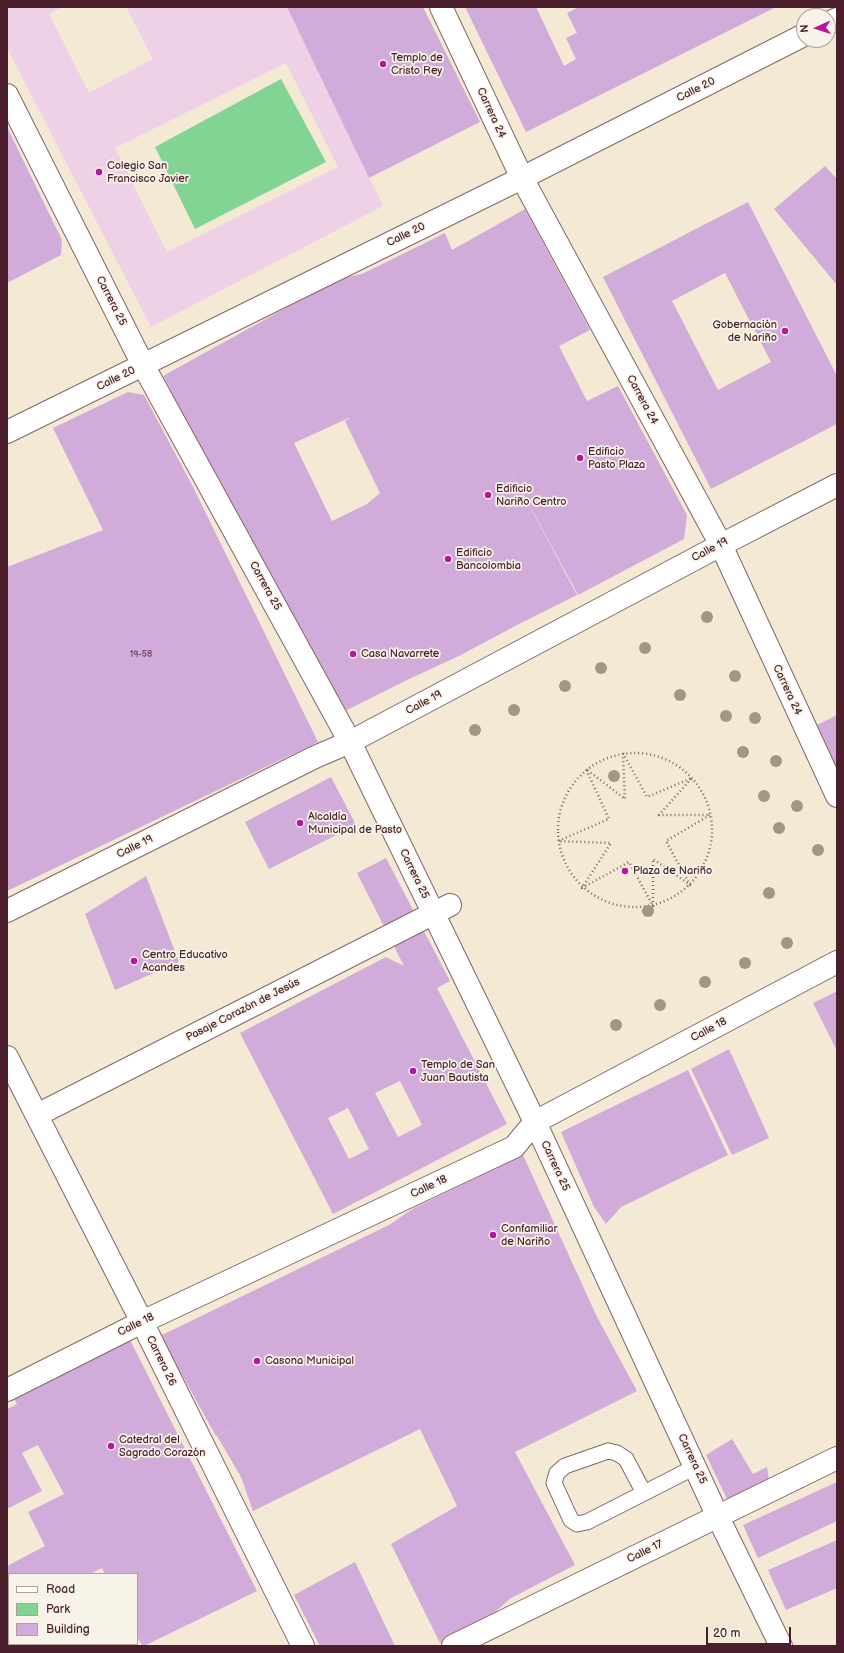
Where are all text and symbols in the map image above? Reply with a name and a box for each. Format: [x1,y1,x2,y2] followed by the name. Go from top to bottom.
[796,8,836,48] north arrow
[798,24,811,33] text: N
[391,51,443,77] place label: Templo de Cristo Rey
[378,59,388,69] marker: Templo de Cristo Rey
[675,75,717,105] street label: Calle 20
[474,86,508,140] street label: Carrera 24
[107,159,189,185] place label: Colegio San Francisco Javier
[94,167,104,177] marker: Colegio San Francisco Javier
[385,220,427,250] street label: Calle 20
[93,274,129,328] street label: Carrera 25
[712,318,777,344] place label: Gobernación de Nariño
[780,326,790,336] marker: Gobernación de Nariño
[95,364,137,394] street label: Calle 20
[623,373,661,427] street label: Carrera 24
[588,445,645,471] place label: Edificio Pasto Plaza
[575,453,585,463] marker: Edificio Pasto Plaza
[496,482,566,508] place label: Edificio Nariño Centro
[483,490,493,500] marker: Edificio Nariño Centro
[690,535,730,565] street label: Calle 19
[456,546,521,572] place label: Edificio Bancolombia
[443,554,453,564] marker: Edificio Bancolombia
[246,559,284,613] street label: Carrera 25
[361,647,439,661] place label: Casa Navarrete
[348,649,358,659] marker: Casa Navarrete
[130,650,152,660] house number: 19-58
[770,663,804,717] street label: Carrera 24
[404,688,444,718] street label: Calle 19
[308,810,402,836] place label: Alcaldía Municipal de Pasto
[295,818,305,828] marker: Alcaldía Municipal de Pasto
[115,833,155,861] street label: Calle 19
[396,847,432,901] street label: Carrera 25
[633,864,712,878] place label: Plaza de Nariño
[620,866,630,876] marker: Plaza de Nariño
[142,948,228,974] place label: Centro Educativo Acandes
[129,956,139,966] marker: Centro Educativo Acandes
[184,976,302,1044] street label: Pasaje Corazón de Jesús
[689,1015,729,1045] street label: Calle 18
[421,1058,495,1084] place label: Templo de San Juan Bautista
[408,1066,418,1076] marker: Templo de San Juan Bautista
[538,1139,572,1193] street label: Carrera 25
[409,1173,449,1201] street label: Calle 18
[501,1222,557,1248] place label: Confamiliar de Nariño
[488,1230,498,1240] marker: Confamiliar de Nariño
[116,1311,156,1339] street label: Calle 18
[143,1334,179,1388] street label: Carrera 26
[265,1354,354,1368] place label: Casona Municipal
[252,1356,262,1366] marker: Casona Municipal
[675,1432,709,1486] street label: Carrera 25
[119,1433,205,1459] place label: Catedral del Sagrado Corazón
[106,1441,116,1451] marker: Catedral del Sagrado Corazón
[625,1538,665,1566] street label: Calle 17
[8,1573,138,1645] legend
[46,1582,75,1597] text: Road
[46,1602,70,1617] text: Park
[708,1619,793,1645] scale bar
[46,1622,90,1637] text: Building
[713,1626,740,1641] text: 20 m

